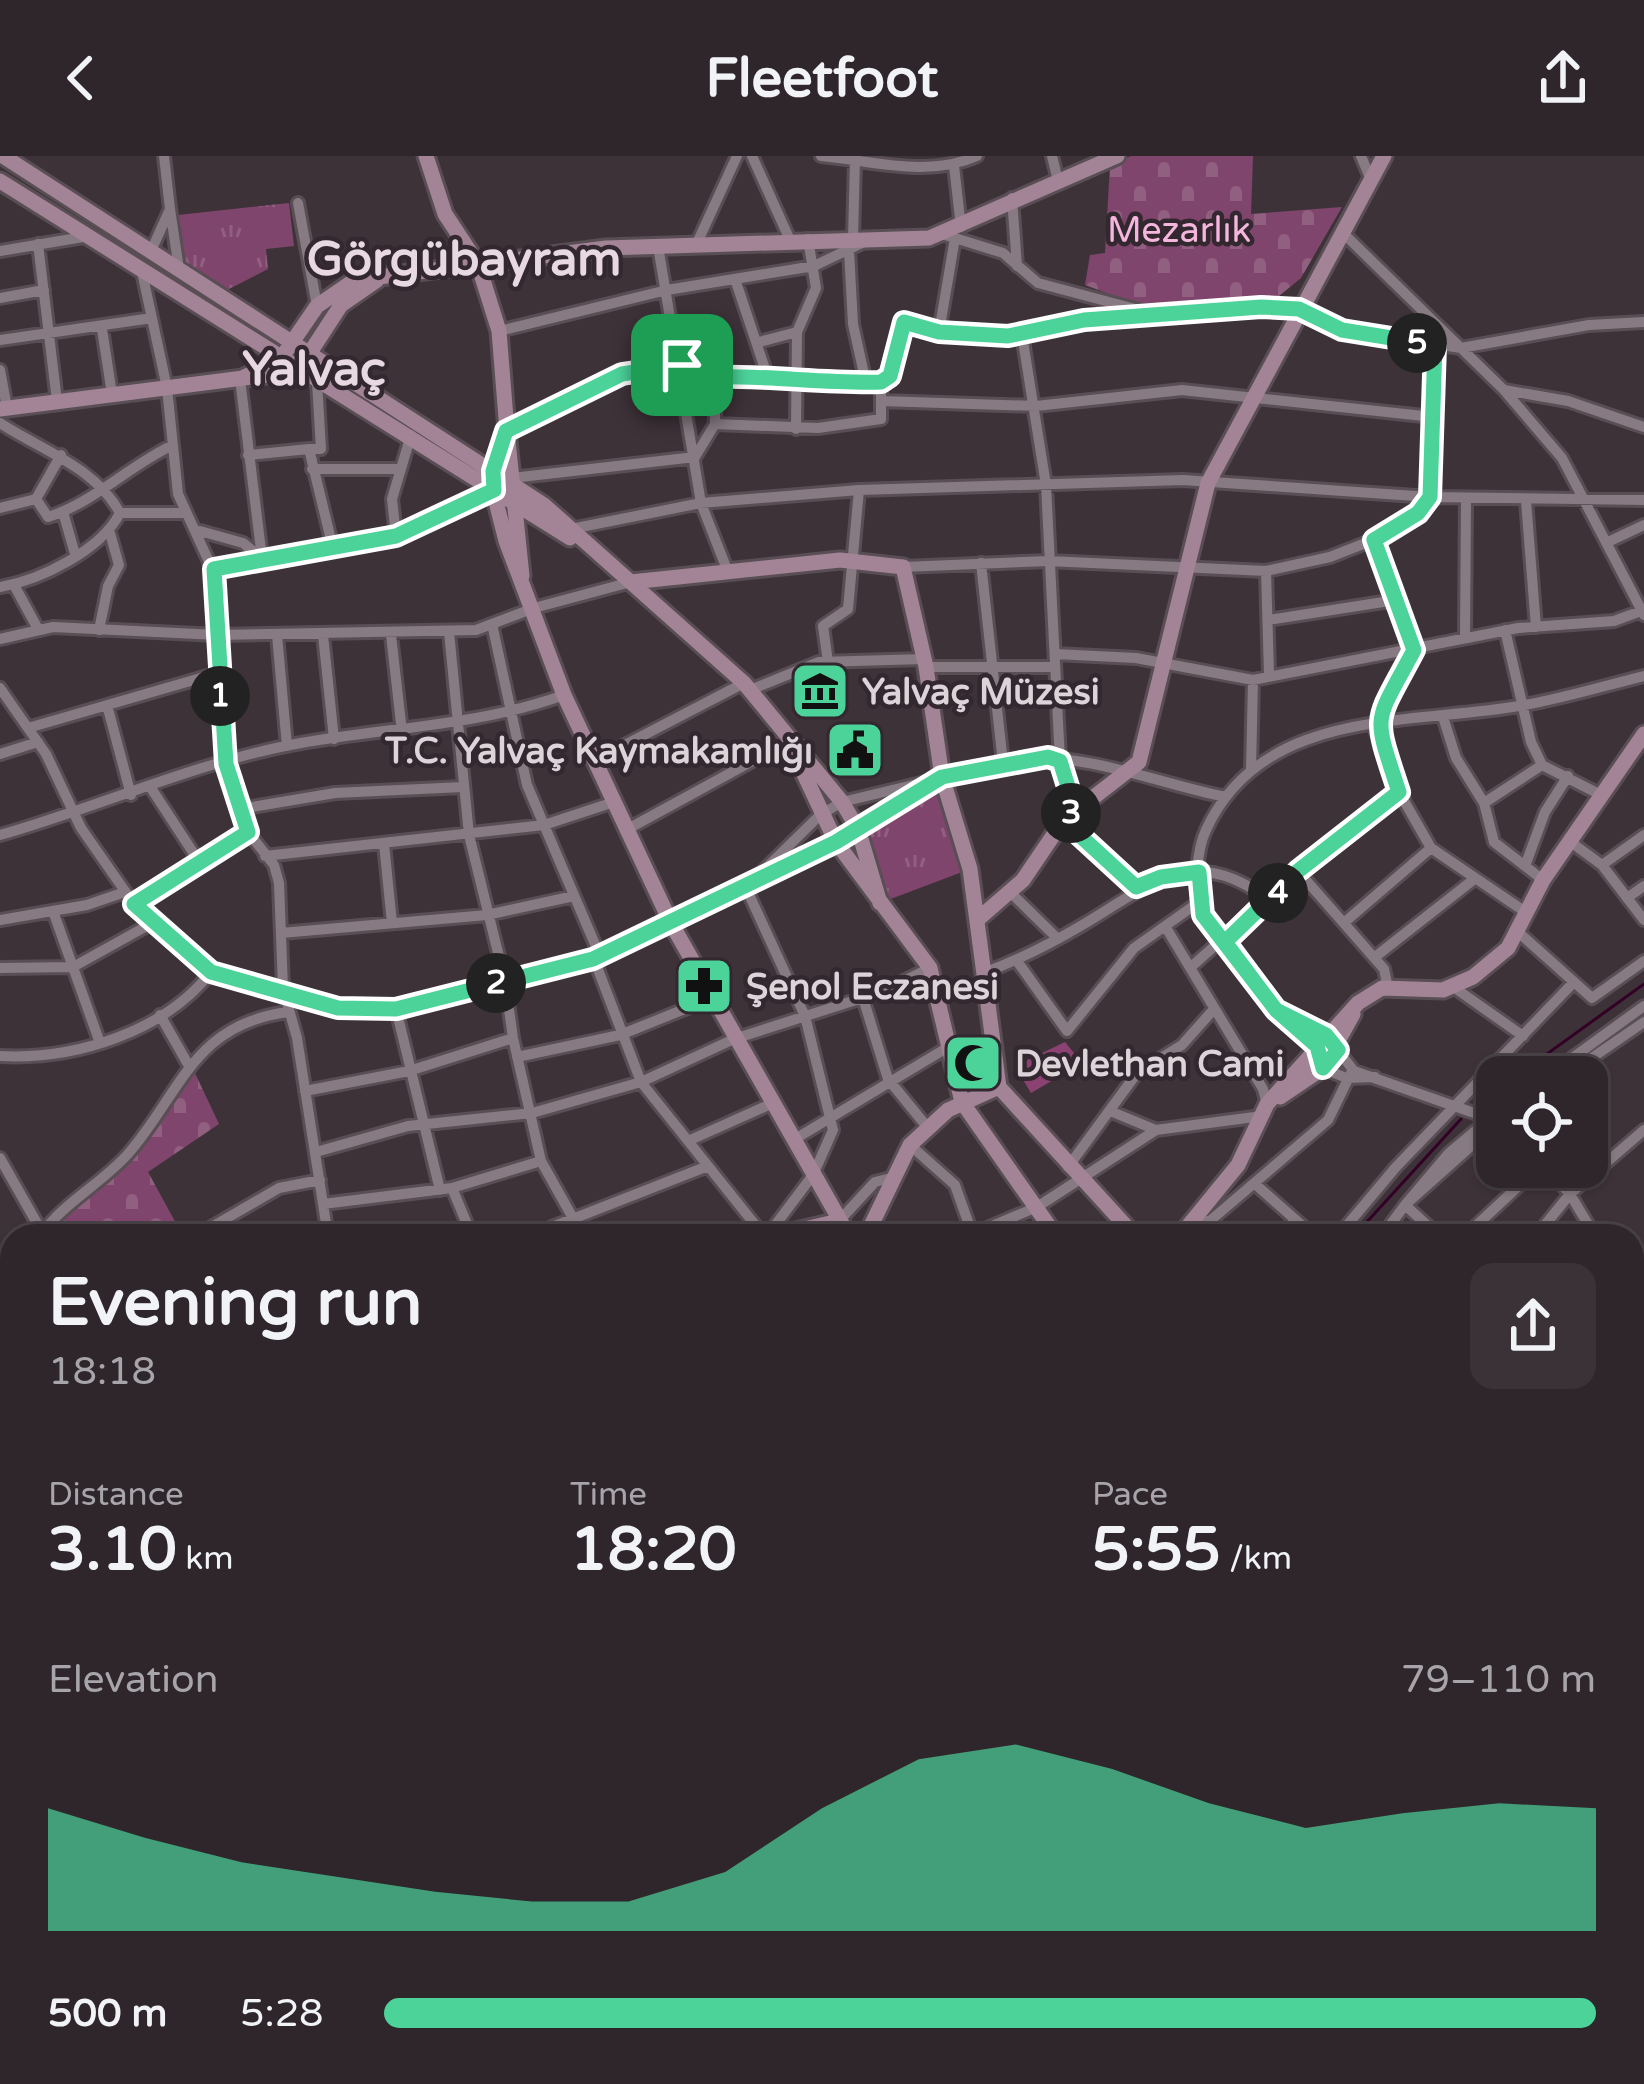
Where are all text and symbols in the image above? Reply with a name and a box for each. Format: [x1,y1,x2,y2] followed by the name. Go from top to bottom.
[48,45,114,111] icon: back
[1530,45,1596,111] icon: share
[706,46,938,111] text: Fleetfoot
[1107,209,1251,252] park label: Mezarlık
[307,231,621,289] district label: Görgübayram
[1387,313,1447,373] pin: 5
[631,314,733,416] pin
[1407,323,1427,362] text: 5
[649,332,715,398] icon: arrive
[242,341,386,399] district label: Yalvaç
[789,660,851,722] museum icon: Yalvaç Müzesi
[190,666,250,726] pin: 1
[862,671,1100,714] place label: Yalvaç Müzesi
[210,676,230,715] text: 1
[824,719,886,781] public building icon: T.C. Yalvaç Kaymakamlığı
[384,730,813,773] place label: T.C. Yalvaç Kaymakamlığı
[1041,783,1101,843] pin: 3
[1061,793,1081,832] text: 3
[1248,863,1308,923] pin: 4
[1268,873,1288,912] text: 4
[466,953,526,1013] pin: 2
[673,955,735,1017] pharmacy icon: Şenol Eczanesi
[486,963,506,1002] text: 2
[746,966,999,1009] place label: Şenol Eczanesi
[942,1032,1004,1094] mosque icon: Devlethan Cami
[1015,1043,1284,1086] place label: Devlethan Cami
[1476,1056,1608,1188] map controls
[1476,1056,1608,1188] button: locate
[48,1263,422,1343] text: Evening run
[1470,1263,1596,1389] button: share
[48,1348,156,1395] text: 18:18
[48,1475,184,1514] text: Distance
[570,1475,647,1514] text: Time
[1092,1475,1168,1514] text: Pace
[48,1514,177,1586] text: 3.10
[570,1514,736,1586] text: 18:20
[1092,1514,1221,1586] text: 5:55
[177,1539,234,1578] text: km
[1221,1539,1292,1578] text: /km
[48,1656,218,1703] text: Elevation
[1401,1656,1596,1703] text: 79–110 m
[48,1990,167,2037] text: 500 m
[240,1990,324,2037] text: 5:28

